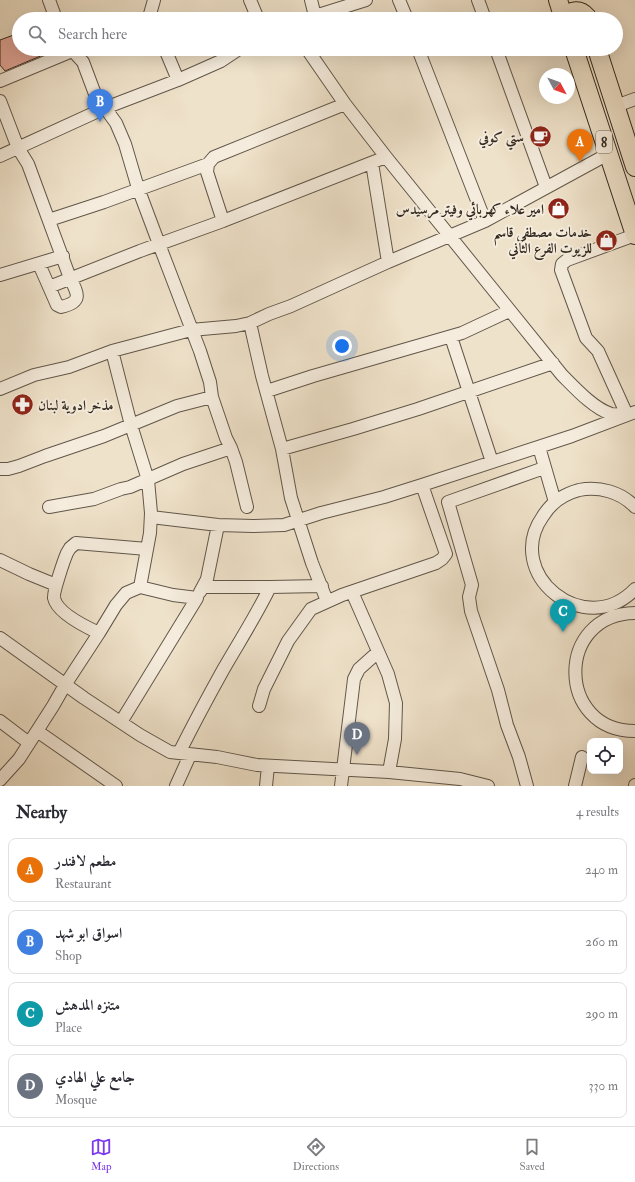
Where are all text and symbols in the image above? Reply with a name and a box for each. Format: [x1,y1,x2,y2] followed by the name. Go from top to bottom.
[12,12,623,56] search box
[26,23,48,45] icon: search
[58,25,127,44] text: Search here
[539,68,575,104] north arrow
[87,89,113,122] pin: B
[527,124,553,150] cafe icon: ستي كوفي
[478,129,524,151] place label: ستي كوفي
[567,129,593,162] pin: A
[596,131,612,153] road number: 8
[546,196,572,222] shop icon: امير علاء كهربائي وفيتر مرسيدس
[396,201,544,221] place label: امير علاء كهربائي وفيتر مرسيدس
[493,224,593,260] place label: خدمات مصطفى قاسم للزيوت الفرع الثاني
[594,227,620,253] shop icon: خدمات مصطفى قاسم للزيوت الفرع الثاني
[332,336,352,356] your location
[9,392,35,418] pharmacy icon: مذخر ادوية لبنان
[38,397,113,414] place label: مذخر ادوية لبنان
[550,599,576,632] pin: C
[344,722,370,755] pin: D
[587,738,623,774] map controls
[587,738,623,774] button: locate
[16,802,67,823] text: Nearby
[576,804,619,820] text: 4 results
[55,852,116,871] text: مطعم لافندر
[26,862,34,878] text: A
[585,862,618,878] text: 240 m
[55,876,111,892] text: Restaurant
[55,924,122,943] text: اسواق ابو شهد
[26,934,34,950] text: B
[585,934,618,950] text: 260 m
[55,948,82,964] text: Shop
[55,996,120,1015] text: متنزه المدهش
[25,1006,35,1022] text: C
[585,1006,618,1022] text: 290 m
[55,1020,82,1036] text: Place
[55,1068,135,1087] text: جامع علي الهادي
[25,1078,35,1094] text: D
[589,1078,618,1094] text: 330 m
[55,1092,97,1108] text: Mosque
[90,1136,112,1173] tab: Map
[293,1136,339,1173] tab: Directions
[520,1136,545,1173] tab: Saved

